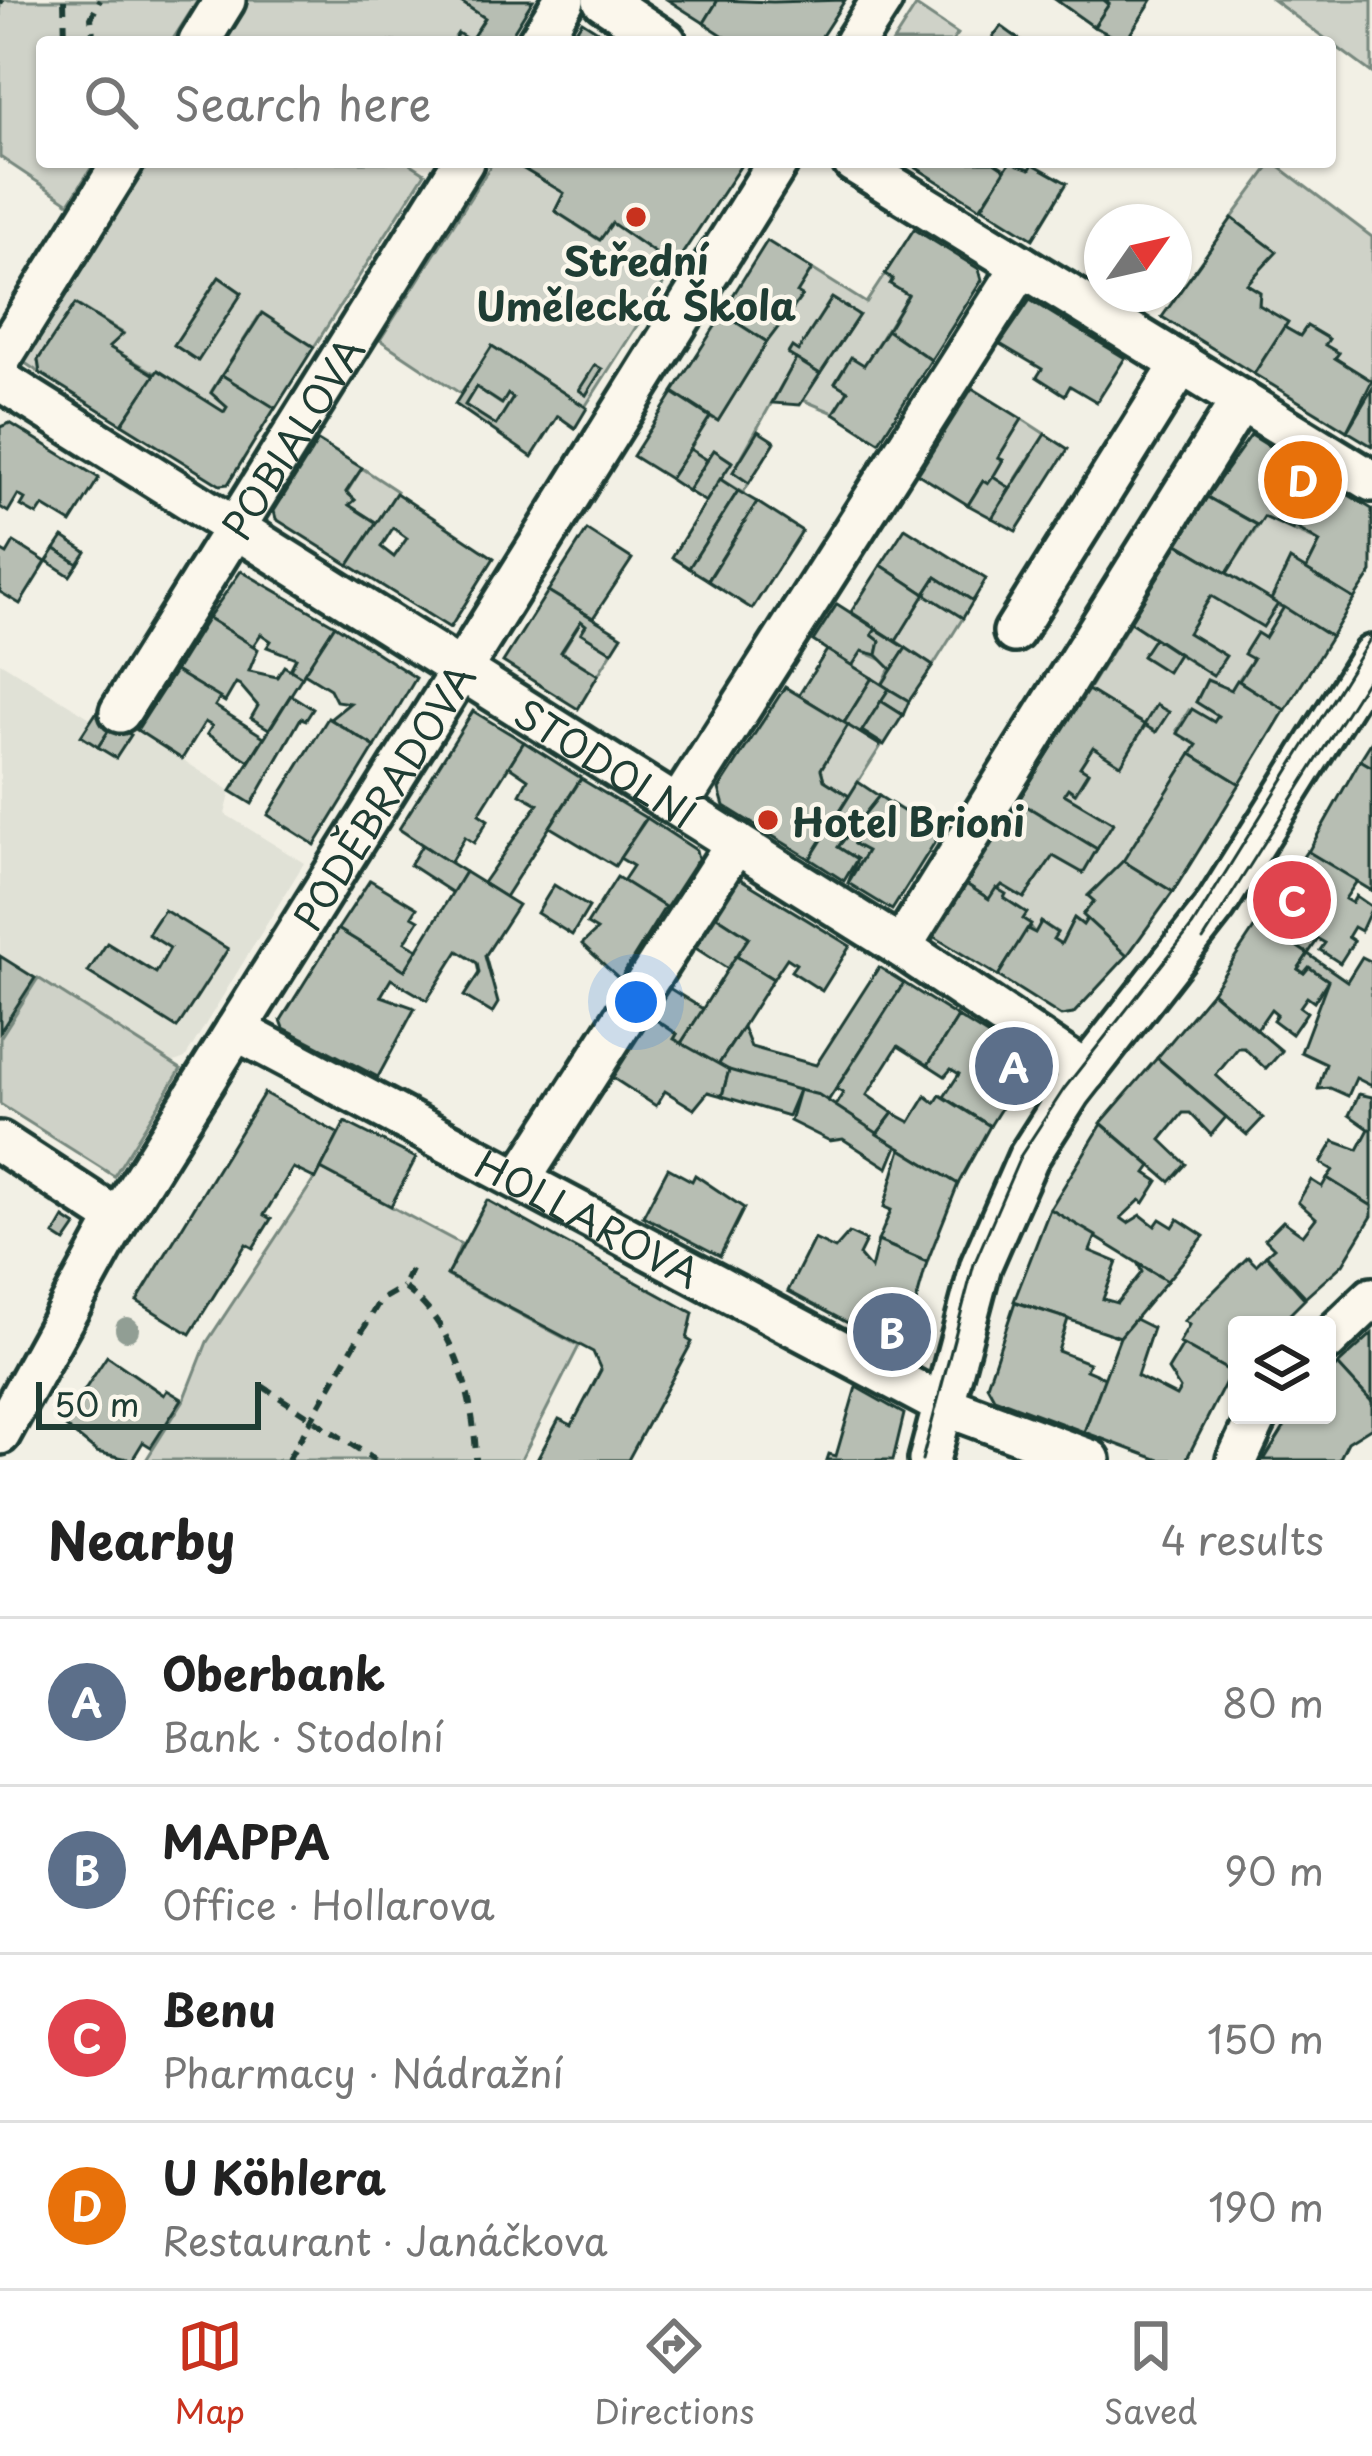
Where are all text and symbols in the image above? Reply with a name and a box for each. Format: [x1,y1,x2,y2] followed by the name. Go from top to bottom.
[36,36,1336,168] search box
[174,68,431,136] text: Search here
[78,69,144,135] icon: search
[623,204,649,230] marker: Střední Umělecká Škola
[1084,204,1192,312] north arrow
[476,230,797,334] place label: Střední Umělecká Škola
[206,324,377,550] street label: POBIALOVA
[1264,435,1342,525] pin: D
[276,651,488,941] street label: PODĚBRADOVA
[504,682,710,842] street label: STODOLNÍ
[792,791,1025,850] place label: Hotel Brioni
[755,807,781,833] marker: Hotel Brioni
[1253,855,1331,945] pin: C
[606,972,666,1032] your location
[975,1021,1053,1111] pin: A
[466,1133,711,1301] street label: HOLLAROVA
[853,1287,931,1377] pin: B
[1228,1316,1336,1424] map controls
[1228,1316,1336,1424] button: layers
[36,1376,261,1429] scale bar
[54,1378,140,1428] text: 50 m
[48,1500,235,1577] text: Nearby
[1161,1509,1324,1568] text: 4 results
[162,1638,385,1706] text: Oberbank
[72,1672,102,1731] text: A
[1222,1672,1324,1731] text: 80 m
[162,1706,444,1765] text: Bank · Stodolní
[162,1806,330,1874] text: MAPPA
[74,1840,100,1899] text: B
[1224,1840,1324,1899] text: 90 m
[162,1874,495,1933] text: Office · Hollarova
[162,1974,276,2042] text: Benu
[72,2008,102,2067] text: C
[1207,2008,1324,2067] text: 150 m
[162,2042,564,2101] text: Pharmacy · Nádražní
[162,2142,386,2210] text: U Köhlera
[71,2176,103,2235] text: D
[1208,2176,1324,2235] text: 190 m
[162,2210,608,2269] text: Restaurant · Janáčkova
[175,2313,245,2435] tab: Map
[594,2313,755,2435] tab: Directions
[1104,2313,1197,2435] tab: Saved

